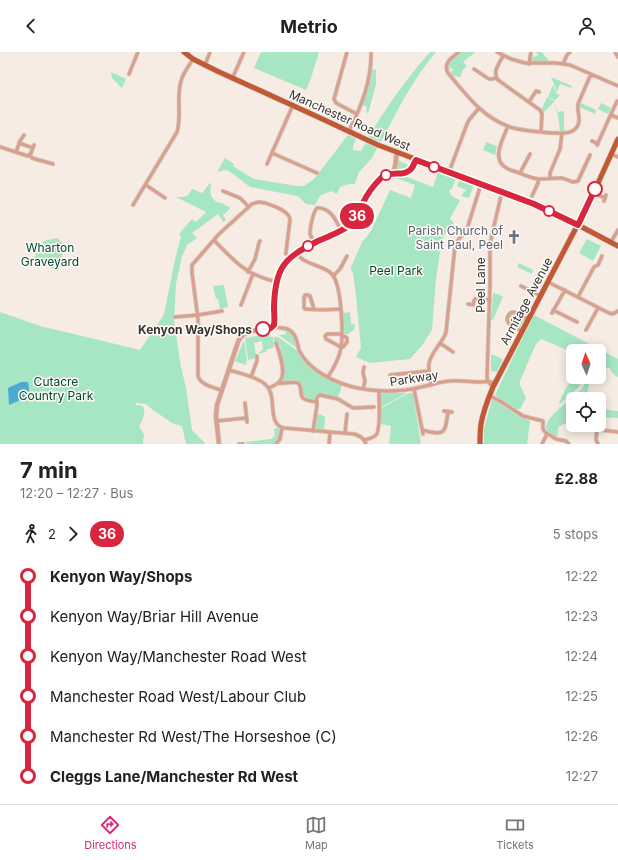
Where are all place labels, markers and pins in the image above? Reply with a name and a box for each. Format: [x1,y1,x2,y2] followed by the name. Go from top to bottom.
[428,161,440,173] unlabelled marker
[380,169,392,181] unlabelled marker
[587,181,603,197] unlabelled marker
[543,205,555,217] unlabelled marker
[408,223,504,252] place label: Parish Church of Saint Paul, Peel
[506,229,522,245] church icon: Parish Church of Saint Paul, Peel
[302,240,314,252] unlabelled marker
[255,321,271,337] marker: Kenyon Way/Shops
[138,322,252,337] place label: Kenyon Way/Shops

